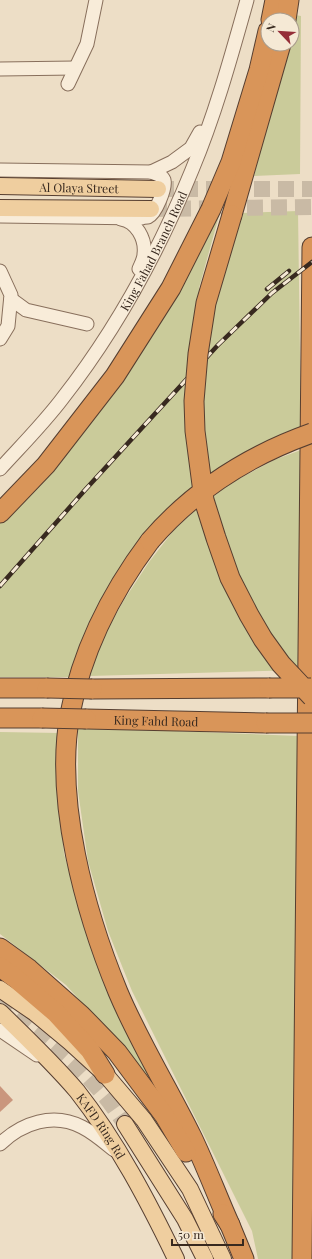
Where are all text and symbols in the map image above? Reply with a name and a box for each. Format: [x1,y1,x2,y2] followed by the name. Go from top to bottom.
[260,12,300,52] north arrow
[262,21,279,34] text: N
[38,179,119,196] street label: Al Olaya Street
[116,188,190,314] street label: King Fahad Branch Road
[113,712,199,729] street label: King Fahd Road
[73,1090,129,1162] street label: KAFD Ring Rd
[172,1221,243,1247] scale bar
[178,1226,204,1242] text: 50 m

